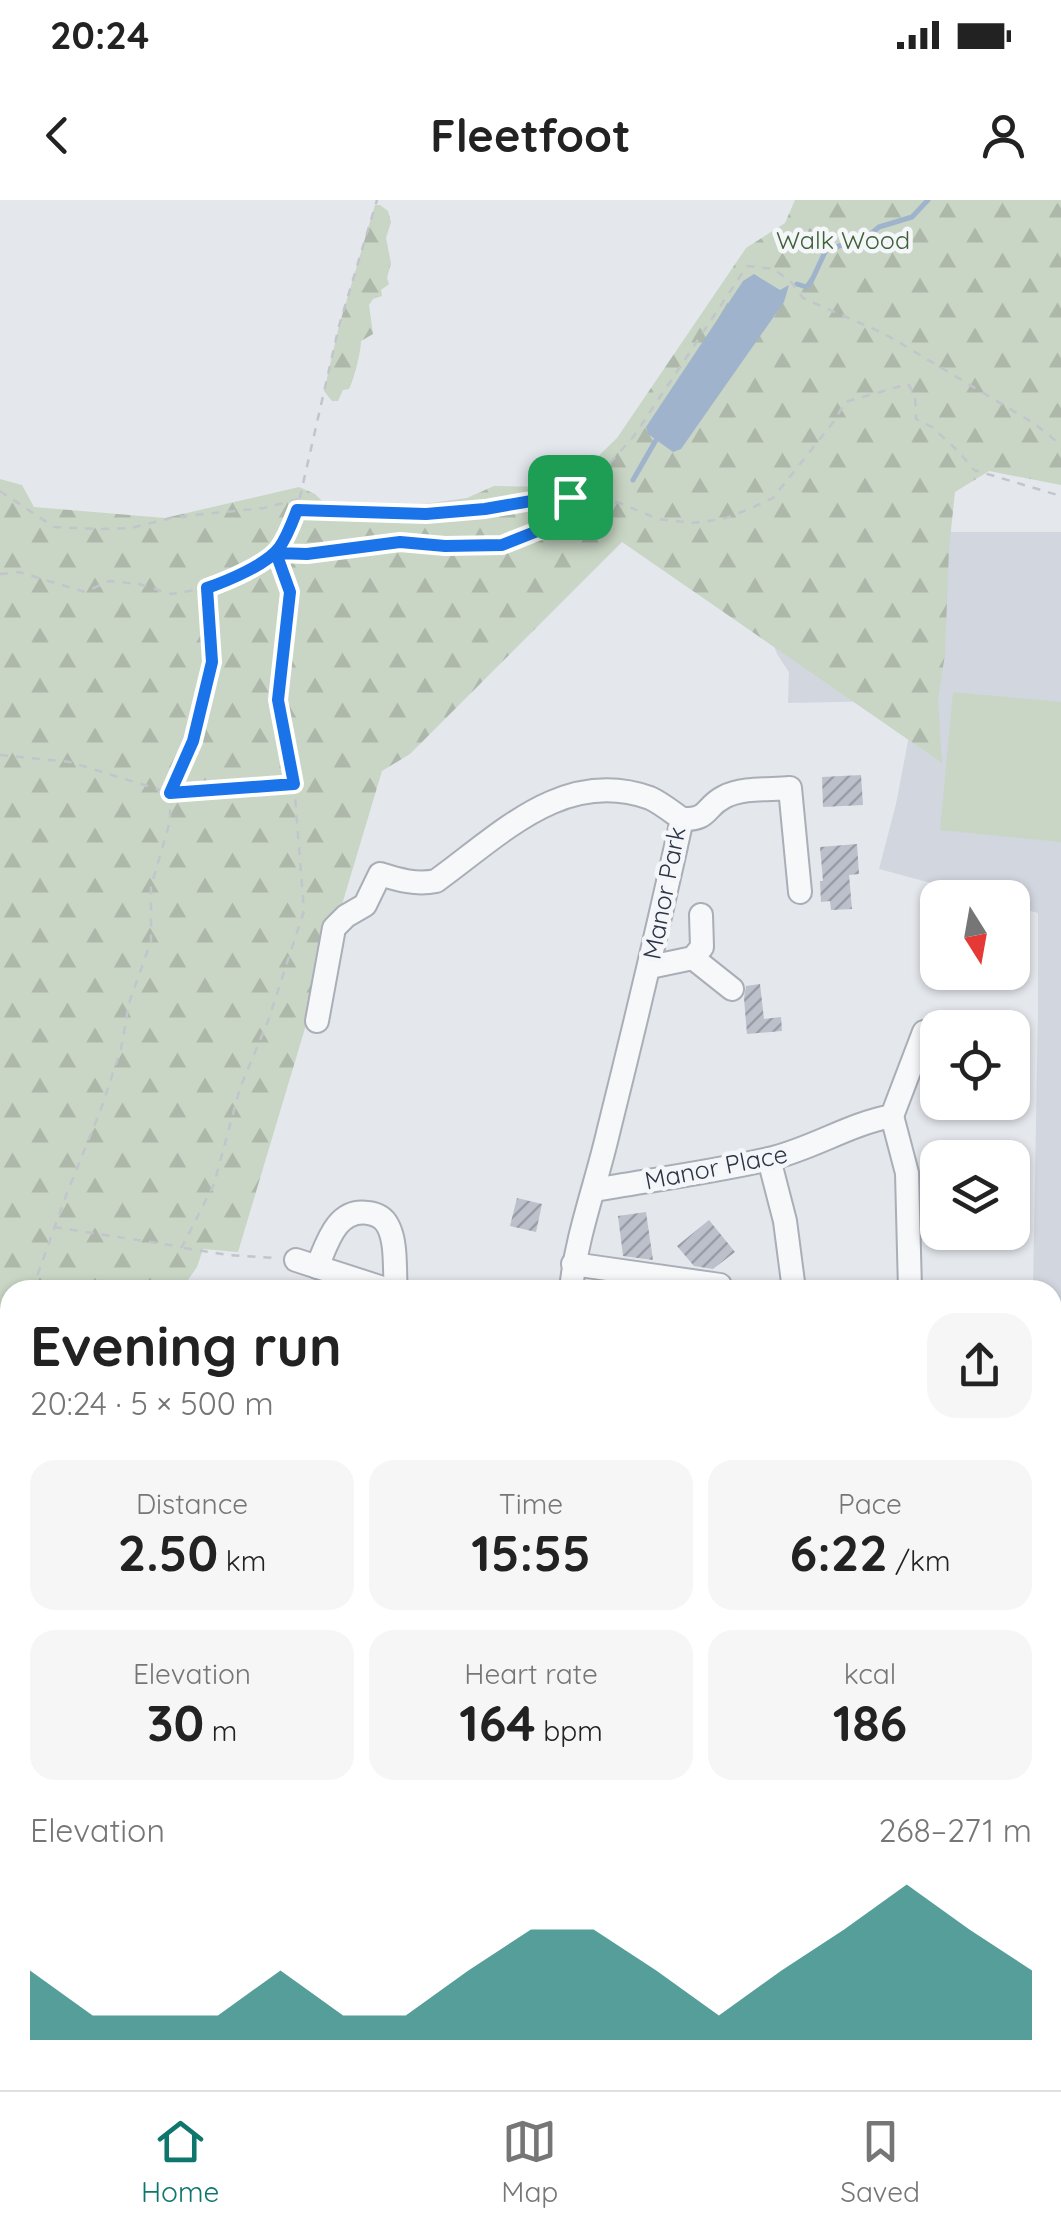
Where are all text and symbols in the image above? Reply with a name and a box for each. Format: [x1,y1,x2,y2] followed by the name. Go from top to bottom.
[50,11,149,59] text: 20:24
[430,107,631,163] text: Fleetfoot
[30,108,85,163] icon: back
[976,108,1031,163] icon: person
[776,224,910,255] park label: Walk Wood
[528,455,613,540] pin
[543,470,598,525] icon: arrive
[635,824,692,962] street label: Manor Park
[920,880,1030,990] north arrow
[920,880,1030,1250] map controls
[920,1010,1030,1120] button: locate
[642,1137,790,1196] street label: Manor Place
[920,1140,1030,1250] button: layers
[30,1311,342,1380] text: Evening run
[927,1313,1032,1418] button: share
[30,1383,274,1423] text: 20:24 · 5 × 500 m
[136,1486,248,1521] text: Distance
[499,1486,563,1521] text: Time
[838,1486,902,1521] text: Pace
[118,1521,218,1584] text: 2.50
[471,1521,591,1584] text: 15:55
[790,1521,888,1584] text: 6:22
[218,1543,266,1578] text: km
[888,1543,950,1578] text: /km
[133,1656,251,1691] text: Elevation
[464,1656,598,1691] text: Heart rate
[844,1656,896,1691] text: kcal
[147,1691,204,1754] text: 30
[459,1691,536,1754] text: 164
[833,1691,907,1754] text: 186
[204,1713,237,1748] text: m
[536,1713,603,1748] text: bpm
[30,1810,165,1850] text: Elevation
[879,1810,1032,1850] text: 268–271 m
[141,2114,219,2209] tab: Home
[501,2114,558,2209] tab: Map
[840,2114,920,2209] tab: Saved

